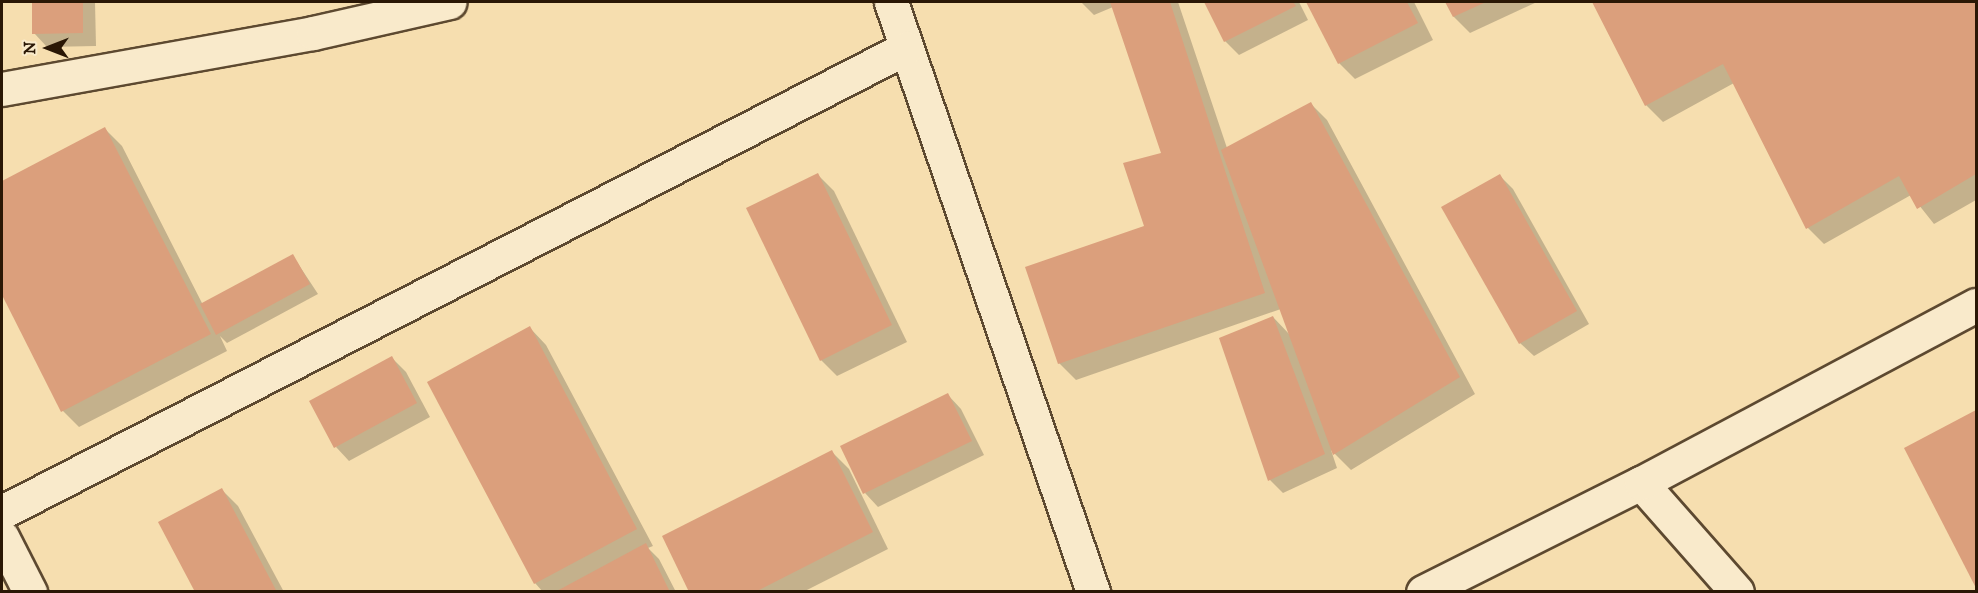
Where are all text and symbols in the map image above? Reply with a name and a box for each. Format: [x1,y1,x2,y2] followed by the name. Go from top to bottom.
[18,18,78,78] north arrow
[20,41,40,55] text: N

